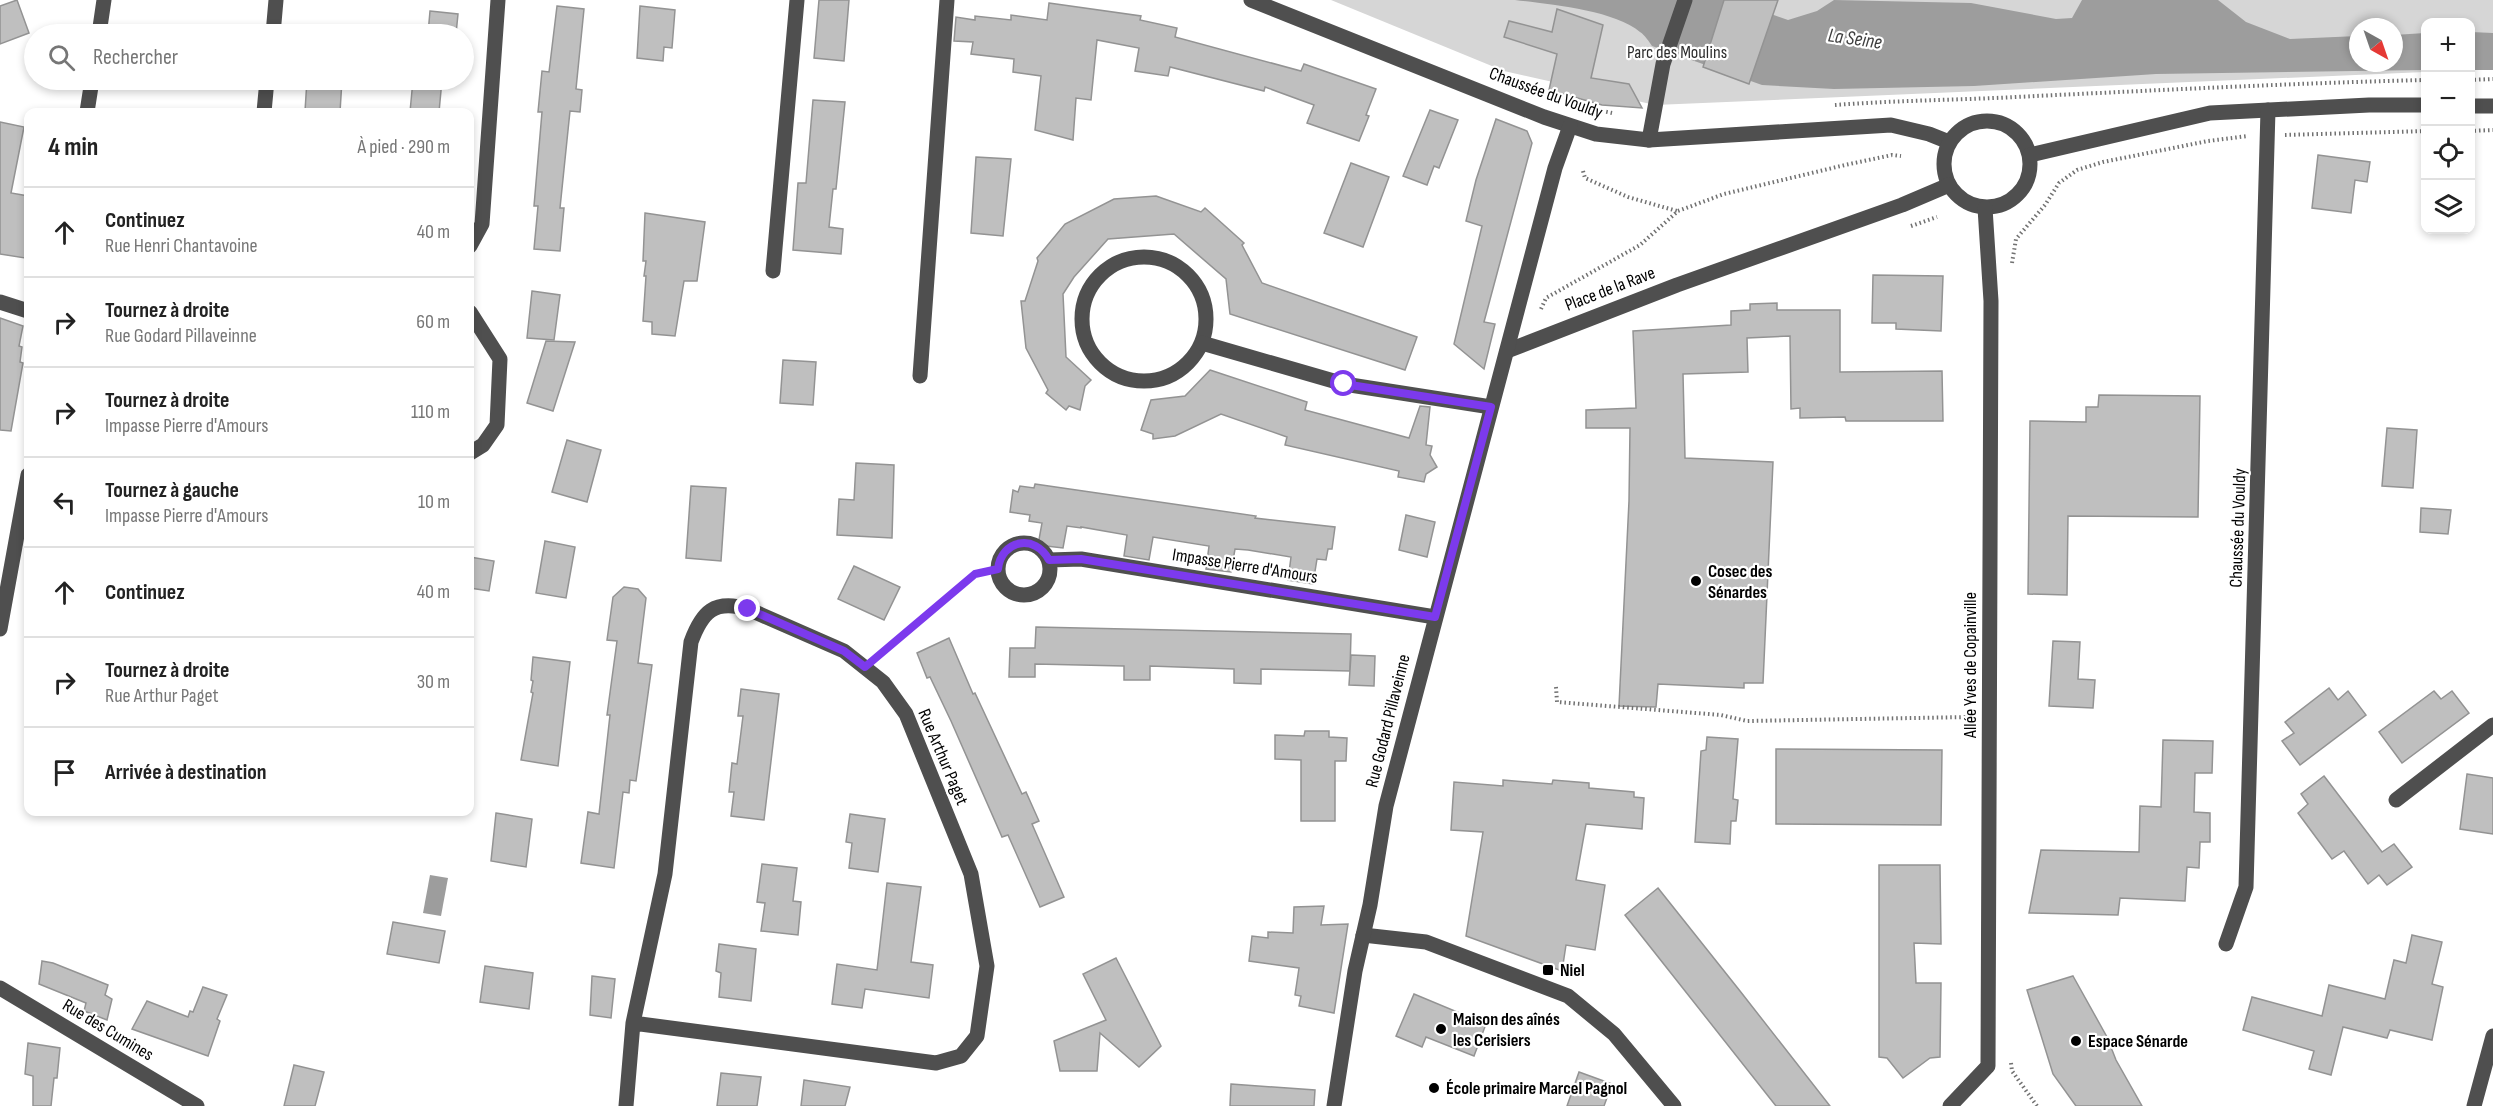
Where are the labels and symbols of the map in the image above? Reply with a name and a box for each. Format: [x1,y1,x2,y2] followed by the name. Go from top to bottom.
[2349,18,2403,72] north arrow
[1826,23,1884,55] water label: La Seine
[1627,42,1727,63] park label: Parc des Moulins
[1486,63,1606,123] street label: Chaussée du Vouldy
[1562,262,1658,316] street label: Place de la Rave
[1330,370,1356,396] route start
[2225,468,2251,588] street label: Chaussée du Vouldy
[1171,544,1319,588] street label: Impasse Pierre d'Amours
[1708,561,1773,603] place label: Cosec des Sénardes
[1689,574,1703,588] marker: Cosec des Sénardes
[1960,592,1981,739] street label: Allée Yves de Copainville
[734,595,760,621] route end
[1361,652,1415,790] street label: Rue Godard Pillaveinne
[913,706,973,809] street label: Rue Arthur Paget
[1560,960,1585,981] place label: Niel
[1541,963,1555,977] marker: Niel
[59,995,157,1065] street label: Rue des Cumines
[1453,1009,1560,1051] place label: Maison des aînés les Cerisiers
[1434,1022,1448,1036] marker: Maison des aînés les Cerisiers
[2088,1031,2188,1052] place label: Espace Sénarde
[2069,1034,2083,1048] marker: Espace Sénarde
[1446,1078,1627,1099] place label: École primaire Marcel Pagnol
[1427,1081,1441,1095] marker: École primaire Marcel Pagnol

